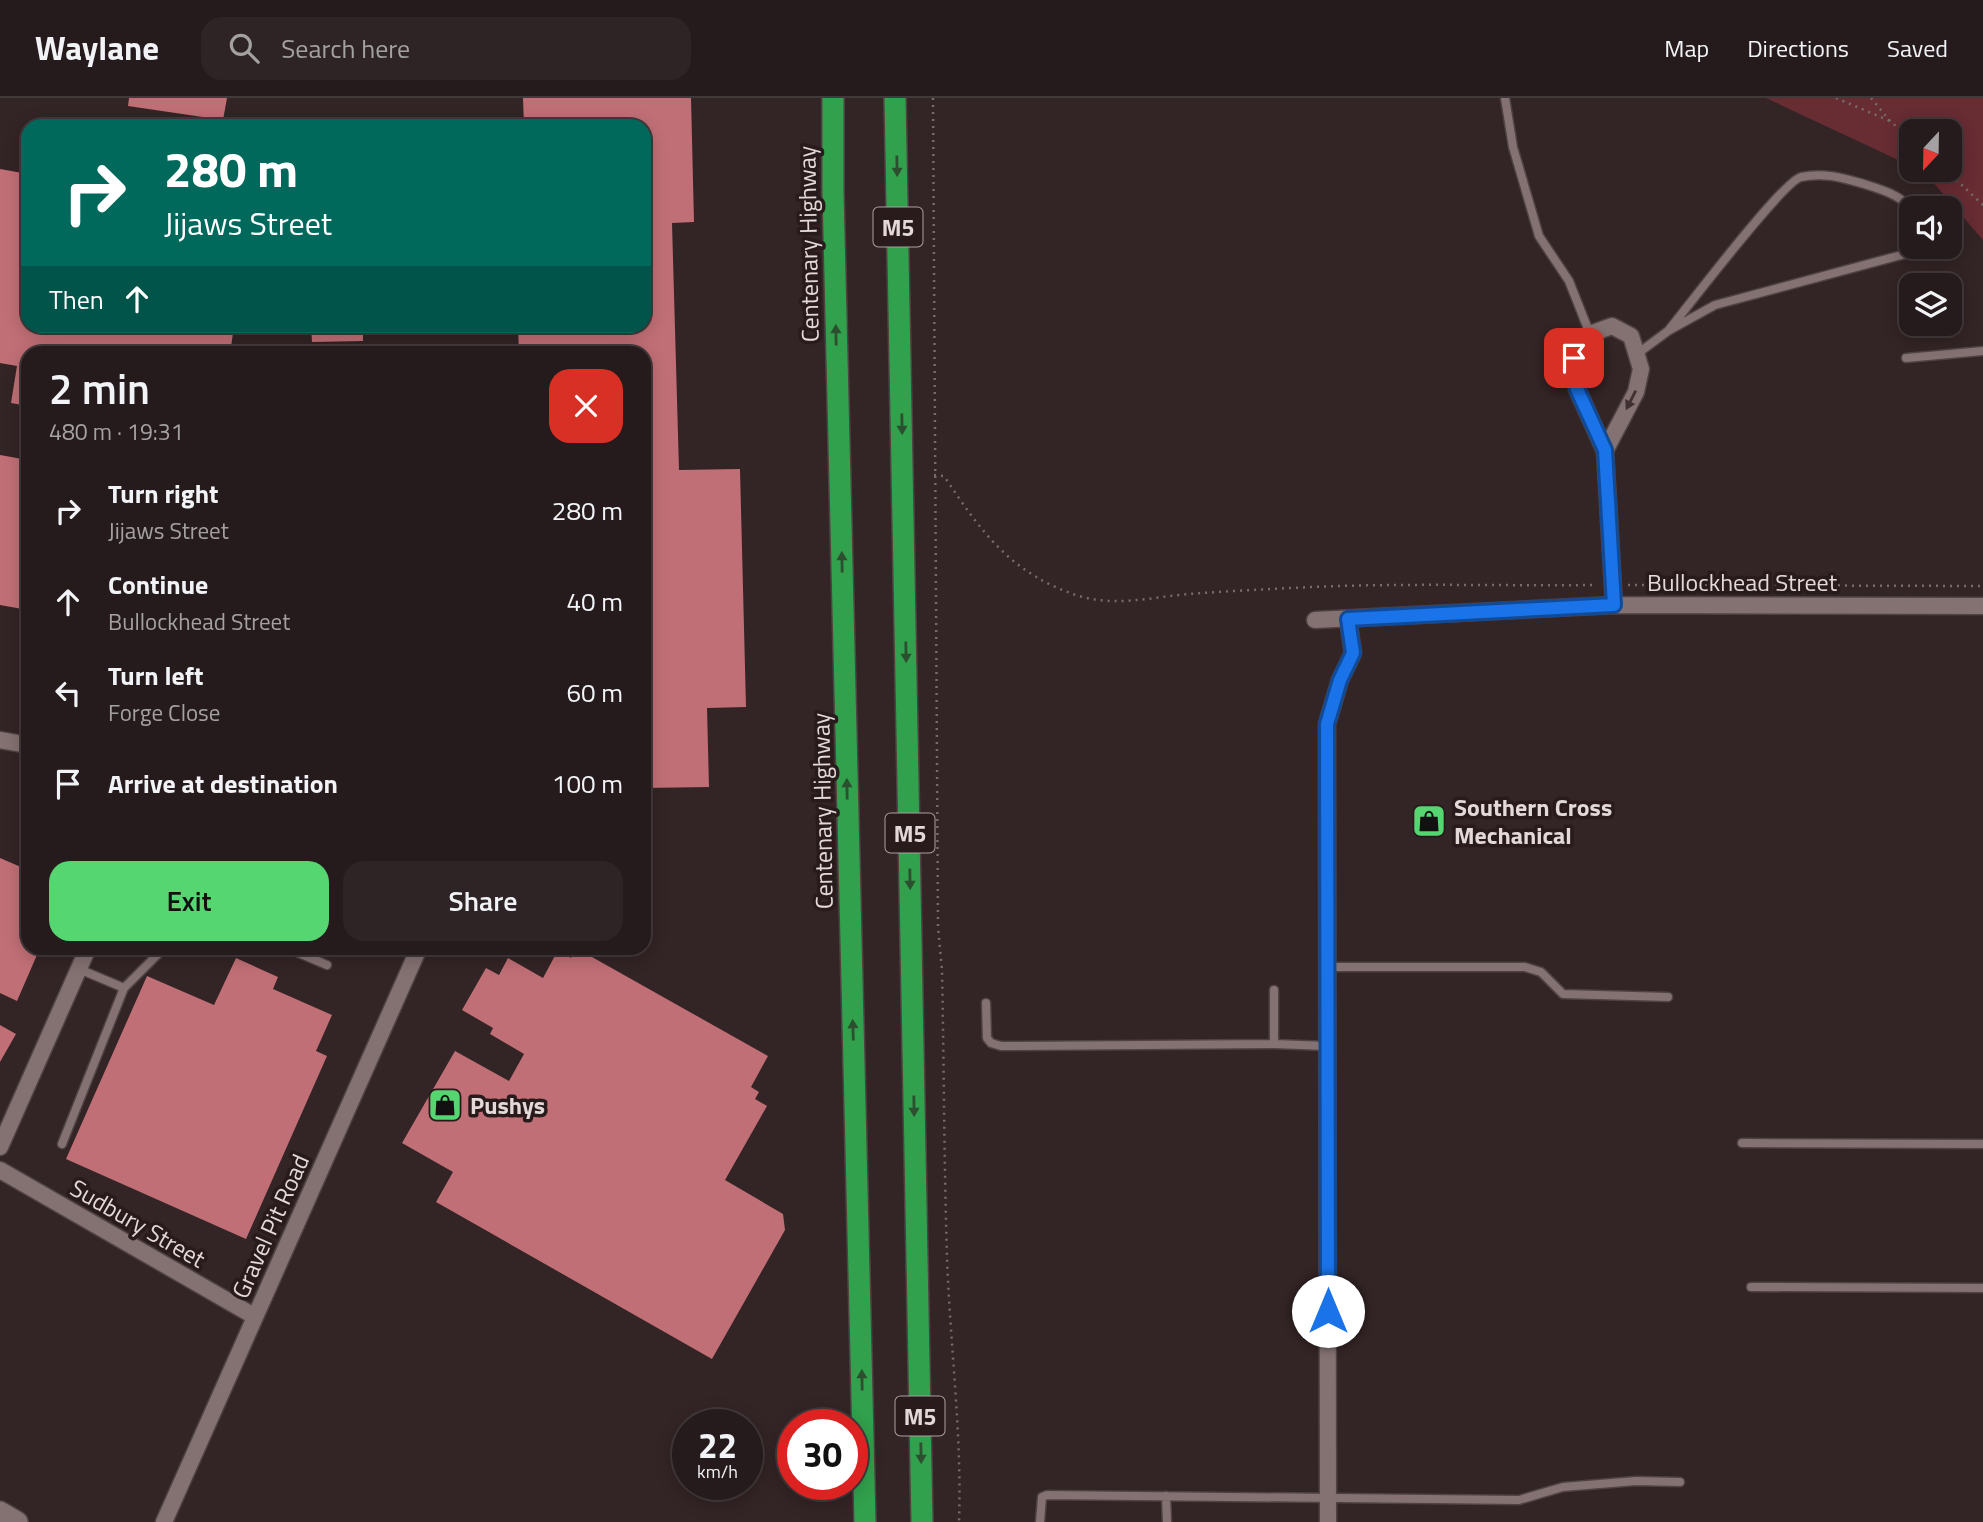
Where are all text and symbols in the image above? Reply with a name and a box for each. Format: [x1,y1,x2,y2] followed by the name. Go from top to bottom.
[201,17,691,80] search box
[35,23,159,73] text: Waylane
[225,29,263,67] icon: search
[281,29,410,68] text: Search here
[1664,30,1709,66] text: Map
[1747,30,1849,66] text: Directions
[1887,30,1948,66] text: Saved
[1899,119,1962,182] north arrow
[1899,119,1962,336] map controls
[164,131,298,206] text: 280 m
[788,145,828,343] street label: Centenary Highway
[49,147,140,238] icon: right
[891,155,902,177] one-way arrow
[1899,196,1962,259] button: sound
[164,199,332,247] text: Jijaws Street
[874,208,922,246] road number: M5
[1899,273,1962,336] button: layers
[49,280,104,319] text: Then
[118,280,156,318] icon: ahead
[830,323,842,345] one-way arrow
[1544,328,1604,388] pin
[1555,339,1593,377] icon: arrive
[49,356,150,420] text: 2 min
[549,369,623,443] button: close
[1626,390,1637,410] one-way arrow
[896,413,907,435] one-way arrow
[49,414,184,449] text: 480 m · 19:31
[108,474,219,513] text: Turn right
[552,491,623,530] text: 280 m
[49,492,87,530] icon: right
[108,513,229,548] text: Jijaws Street
[836,551,847,573] one-way arrow
[1647,564,1838,600] street label: Bullockhead Street
[108,565,208,604] text: Continue
[566,582,623,621] text: 40 m
[49,583,87,621] icon: ahead
[108,604,290,639] text: Bullockhead Street
[900,641,911,663] one-way arrow
[108,656,203,695] text: Turn left
[566,673,623,712] text: 60 m
[49,674,87,712] icon: left
[108,695,220,730] text: Forge Close
[802,712,842,910] street label: Centenary Highway
[108,764,338,803] text: Arrive at destination
[552,764,623,803] text: 100 m
[49,765,87,803] icon: arrive
[842,778,853,800] one-way arrow
[1454,789,1612,853] place label: Southern Cross Mechanical
[1410,802,1448,840] shop icon: Southern Cross Mechanical
[886,814,934,852] road number: M5
[49,861,329,941] button: Exit
[343,861,623,941] button: Share
[905,868,916,890] one-way arrow
[848,1019,859,1041] one-way arrow
[426,1086,464,1124] shop icon: Pushys
[470,1087,545,1123] place label: Pushys
[908,1096,920,1118] one-way arrow
[222,1148,318,1304] street label: Gravel Pit Road
[64,1170,213,1277] street label: Sudbury Street
[1291,1274,1365,1348] position arrow
[856,1369,868,1391] one-way arrow
[895,1396,944,1436] road number: M5
[777,1409,868,1500] speed limit sign: 30
[698,1418,737,1472] text: 22
[915,1442,926,1464] one-way arrow
[697,1458,738,1485] text: km/h

